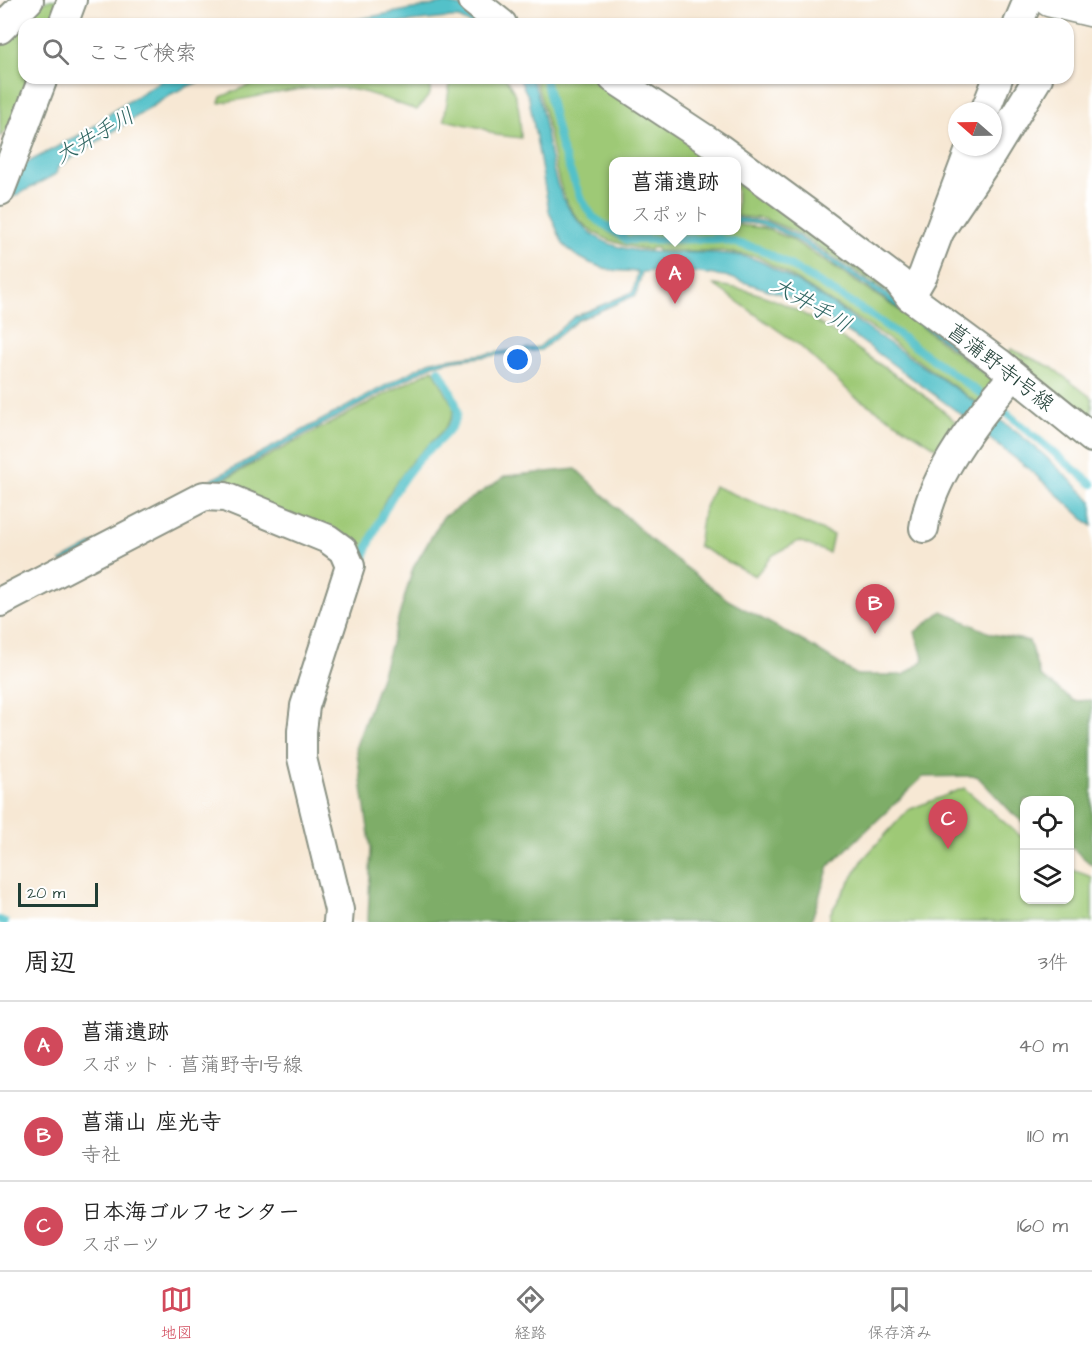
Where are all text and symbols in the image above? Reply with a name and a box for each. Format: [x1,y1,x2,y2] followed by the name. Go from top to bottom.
[18,18,1074,84] search box
[39,35,72,68] icon: search
[87,38,197,69] text: ここで検索
[49,101,141,172] water label: 大井手川
[948,102,1002,156] north arrow
[609,157,741,235] popup
[631,167,719,198] text: 菖蒲遺跡
[631,201,711,229] text: スポット
[656,254,694,304] pin: A
[765,270,857,341] water label: 大井手川
[941,316,1060,418] street label: 菖蒲野寺1号線
[503,345,532,374] your location
[856,584,894,634] pin: B
[1020,796,1074,904] map controls
[1020,796,1074,850] button: locate
[928,800,968,849] pin: C
[1020,850,1074,904] button: layers
[18,880,98,908] scale bar
[27,882,65,904] text: 20 m
[24,945,76,981] text: 周辺
[1038,949,1068,977] text: 3件
[81,1017,169,1048] text: 菖蒲遺跡
[37,1032,50,1060] text: A
[1018,1032,1068,1060] text: 40 m
[81,1051,302,1079] text: スポット · 菖蒲野寺1号線
[81,1107,222,1138] text: 菖蒲山 座光寺
[36,1122,51,1150] text: B
[1027,1122,1068,1150] text: 110 m
[81,1141,121,1169] text: 寺社
[81,1197,300,1228] text: 日本海ゴルフセンター
[36,1212,51,1240] text: C
[1017,1212,1068,1240] text: 160 m
[81,1231,161,1259] text: スポーツ
[160,1283,193,1344] tab: 地図
[514,1283,547,1344] tab: 経路
[868,1283,932,1344] tab: 保存済み

